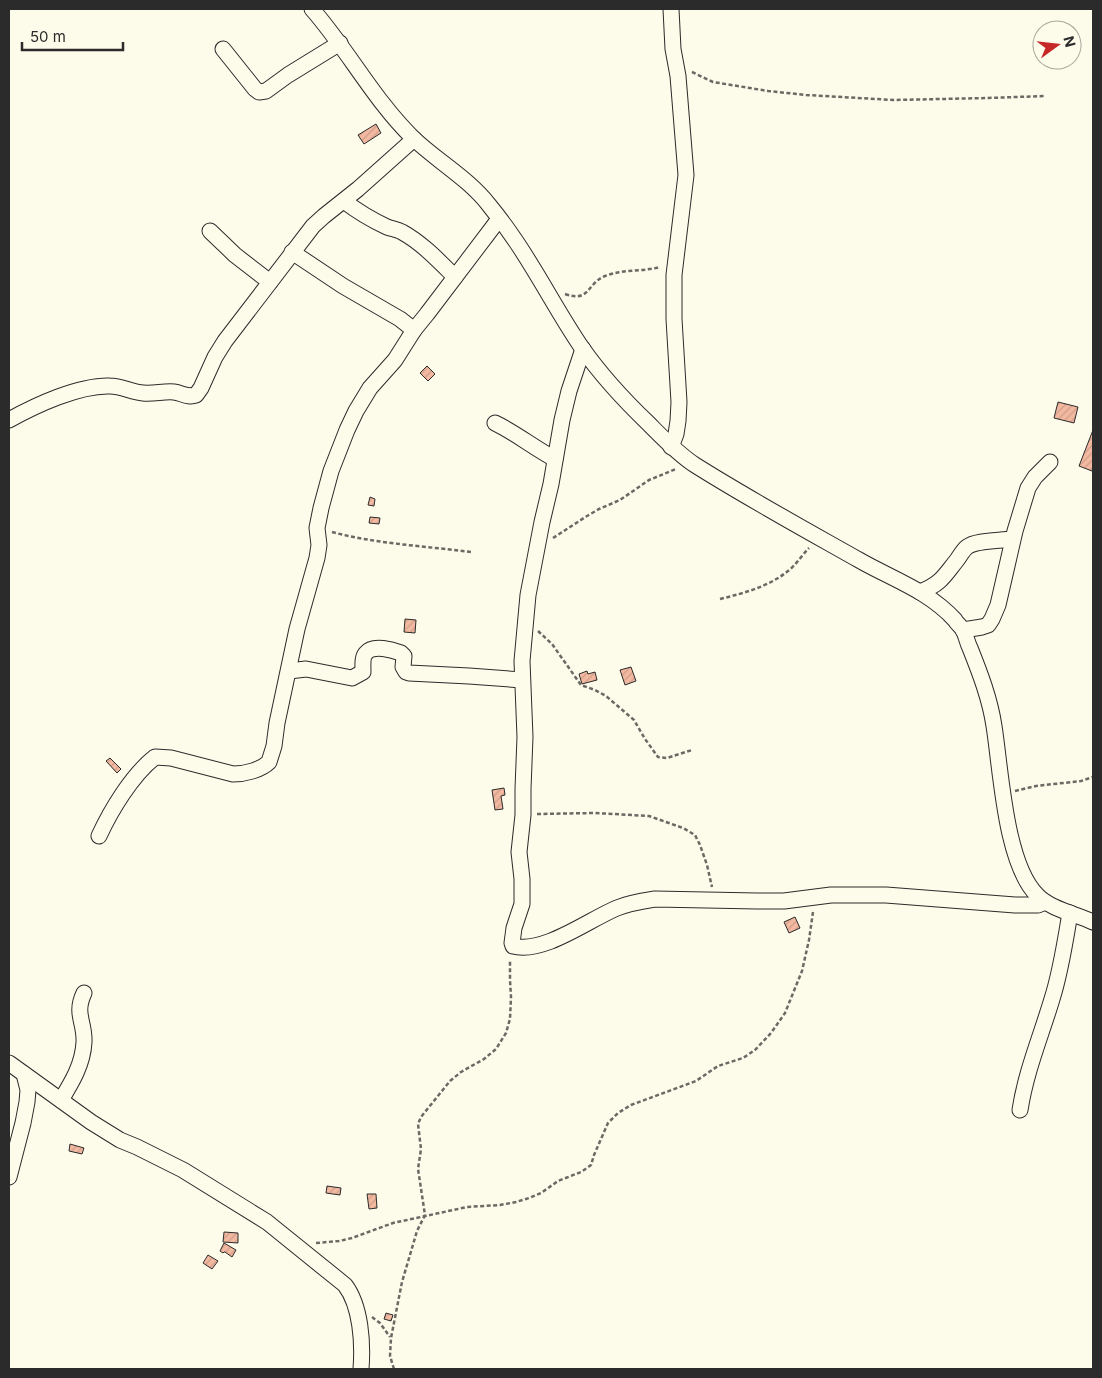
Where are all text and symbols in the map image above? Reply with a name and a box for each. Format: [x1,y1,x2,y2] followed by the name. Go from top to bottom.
[22,20,124,52] scale bar
[1032,20,1082,70] north arrow
[30,27,66,46] text: 50 m
[1060,34,1080,49] text: N

